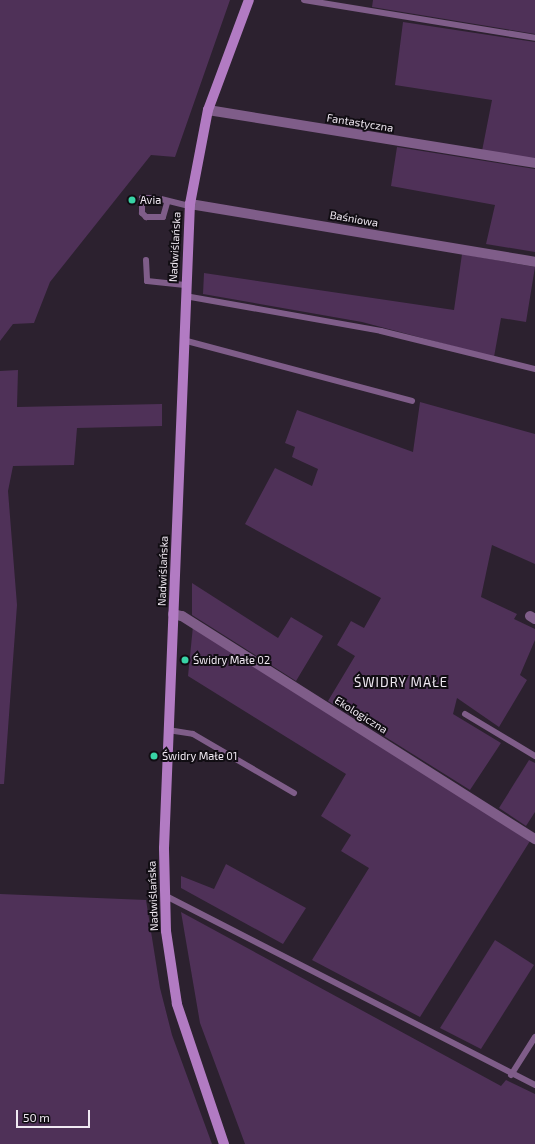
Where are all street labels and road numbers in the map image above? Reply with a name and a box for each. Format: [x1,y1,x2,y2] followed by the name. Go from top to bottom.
[326,111,394,135] street label: Fantastyczna
[329,208,379,230] street label: Baśniowa
[167,212,183,282] street label: Nadwiślańska
[155,536,171,606] street label: Nadwiślańska
[332,694,390,736] street label: Ekologiczna
[145,861,161,931] street label: Nadwiślańska

